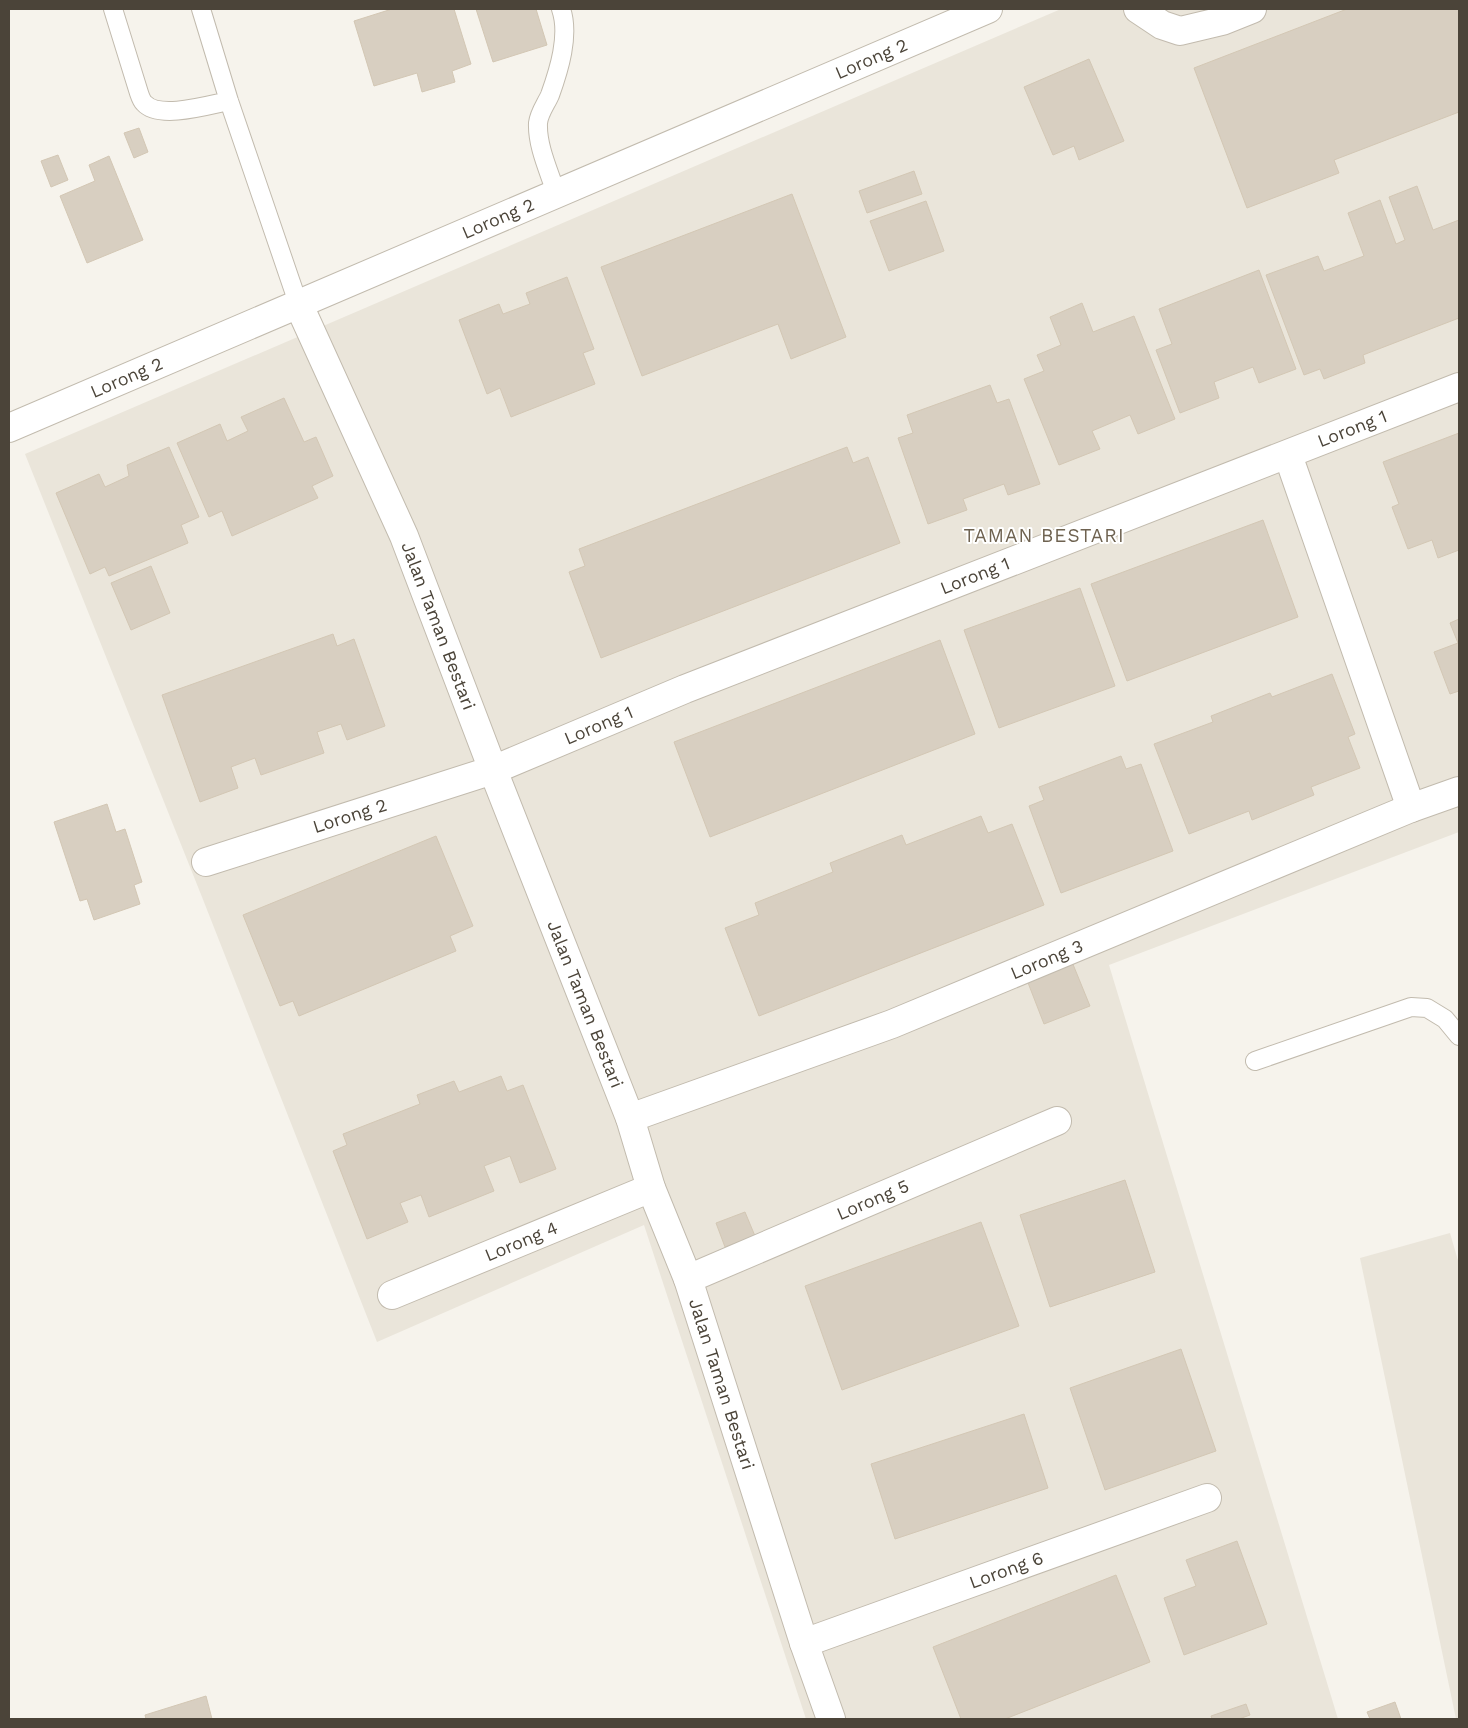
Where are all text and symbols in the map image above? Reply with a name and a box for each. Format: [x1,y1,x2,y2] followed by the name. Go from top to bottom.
[832,34,910,83] street label: Lorong 2
[459,194,537,243] street label: Lorong 2
[87,352,166,402] street label: Lorong 2
[1314,405,1390,451] street label: Lorong 1
[963,524,1125,547] district label: TAMAN BESTARI
[397,539,480,713] street label: Jalan Taman Bestari
[937,552,1012,598] street label: Lorong 1
[561,701,636,749] street label: Lorong 1
[310,794,389,837] street label: Lorong 2
[543,917,628,1091] street label: Jalan Taman Bestari
[1007,935,1086,984] street label: Lorong 3
[833,1175,912,1224] street label: Lorong 5
[482,1217,561,1265] street label: Lorong 4
[685,1296,759,1472] street label: Jalan Taman Bestari
[966,1547,1046,1593] street label: Lorong 6

